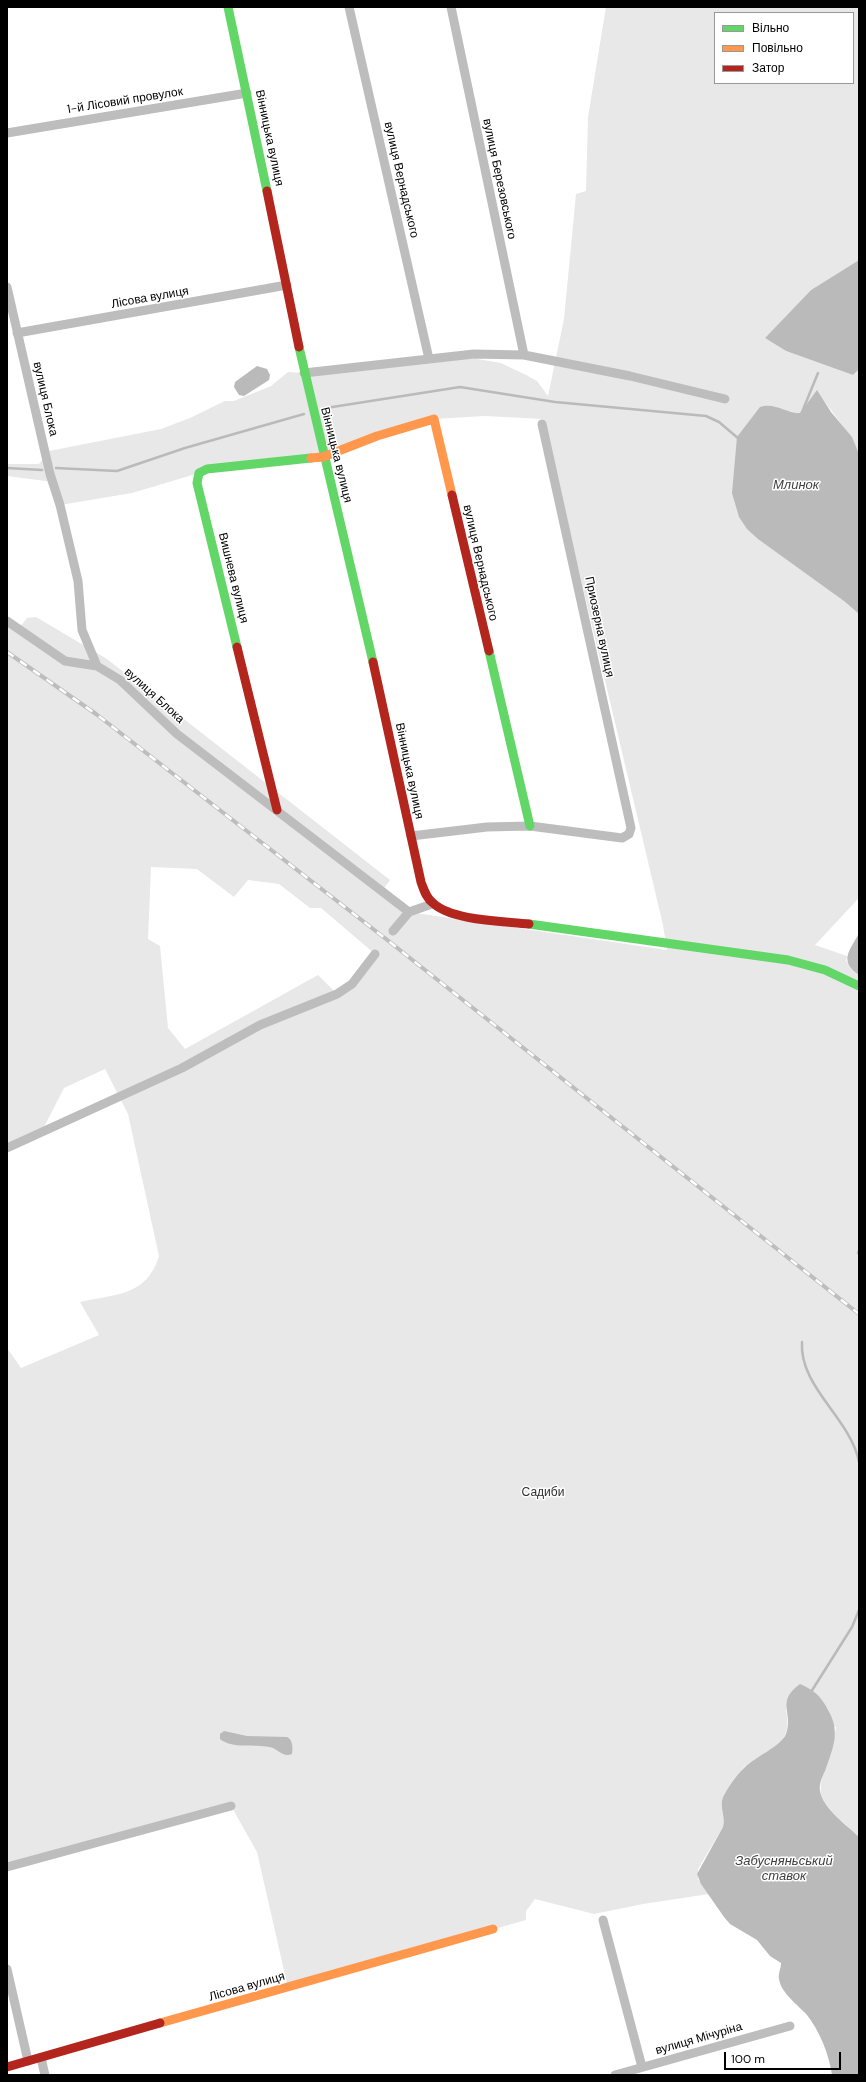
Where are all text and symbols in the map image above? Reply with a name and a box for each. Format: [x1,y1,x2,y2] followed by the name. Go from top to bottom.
[714,12,854,84] legend
[752,20,789,36] text: Вільно
[752,40,803,56] text: Повільно
[752,60,784,76] text: Затор
[66,85,184,117] street label: 1-й Лісовий провулок
[252,89,286,187] street label: Вінницька вулиця
[479,117,519,241] street label: вулиця Березовського
[381,120,421,240] street label: вулиця Вернадського
[110,284,190,312] street label: Лісова вулиця
[29,360,61,438] street label: вулиця Блока
[317,406,355,504] street label: Вінницька вулиця
[773,478,819,494] water label: Млинок
[460,503,500,623] street label: вулиця Вернадського
[215,531,251,625] street label: Вишнева вулиця
[581,575,617,679] street label: Приозерна вулиця
[121,665,187,727] street label: вулиця Блока
[392,722,426,820] street label: Вінницька вулиця
[522,1486,564,1500] park label: Садиби
[735,1854,833,1885] water label: Забусняньський ставок
[207,1969,287,2005] street label: Лісова вулиця
[654,2020,744,2058] street label: вулиця Мічуріна
[726,2044,843,2070] scale bar
[731,2051,765,2067] text: 100 m

